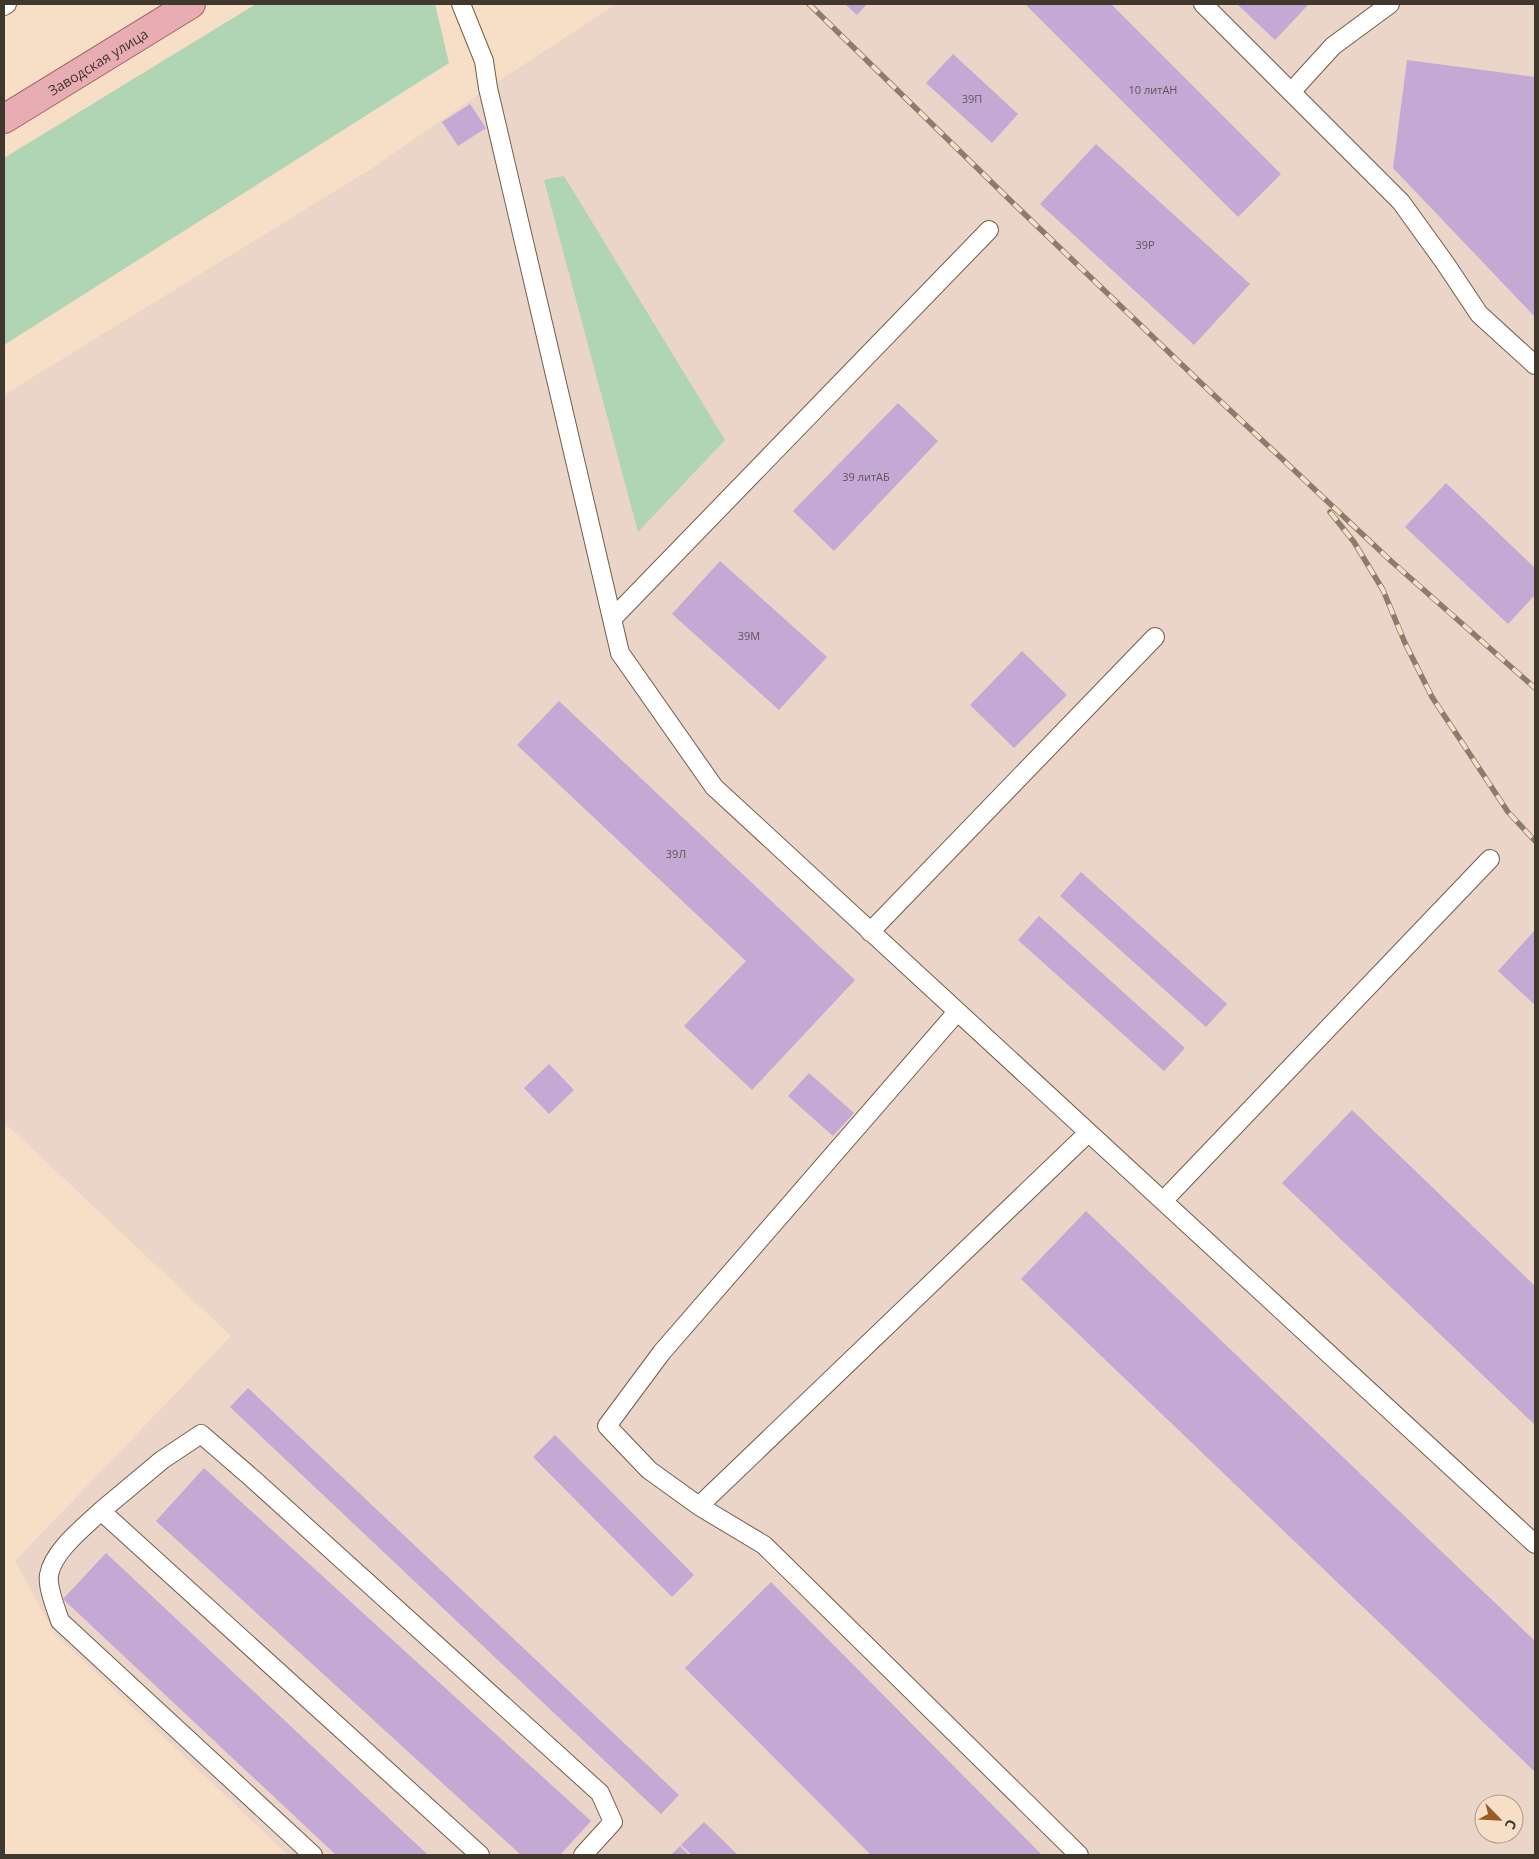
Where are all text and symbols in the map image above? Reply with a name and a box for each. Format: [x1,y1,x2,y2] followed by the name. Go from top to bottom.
[44,23,151,99] street label: Заводская улица
[1129,82,1177,97] house number: 10 литАН
[962,91,982,106] house number: 39П
[1135,237,1155,252] house number: 39Р
[842,469,890,484] house number: 39 литАБ
[738,628,760,643] house number: 39М
[666,846,686,861] house number: 39Л
[1474,1794,1524,1844] north arrow
[1501,1817,1522,1833] text: С

